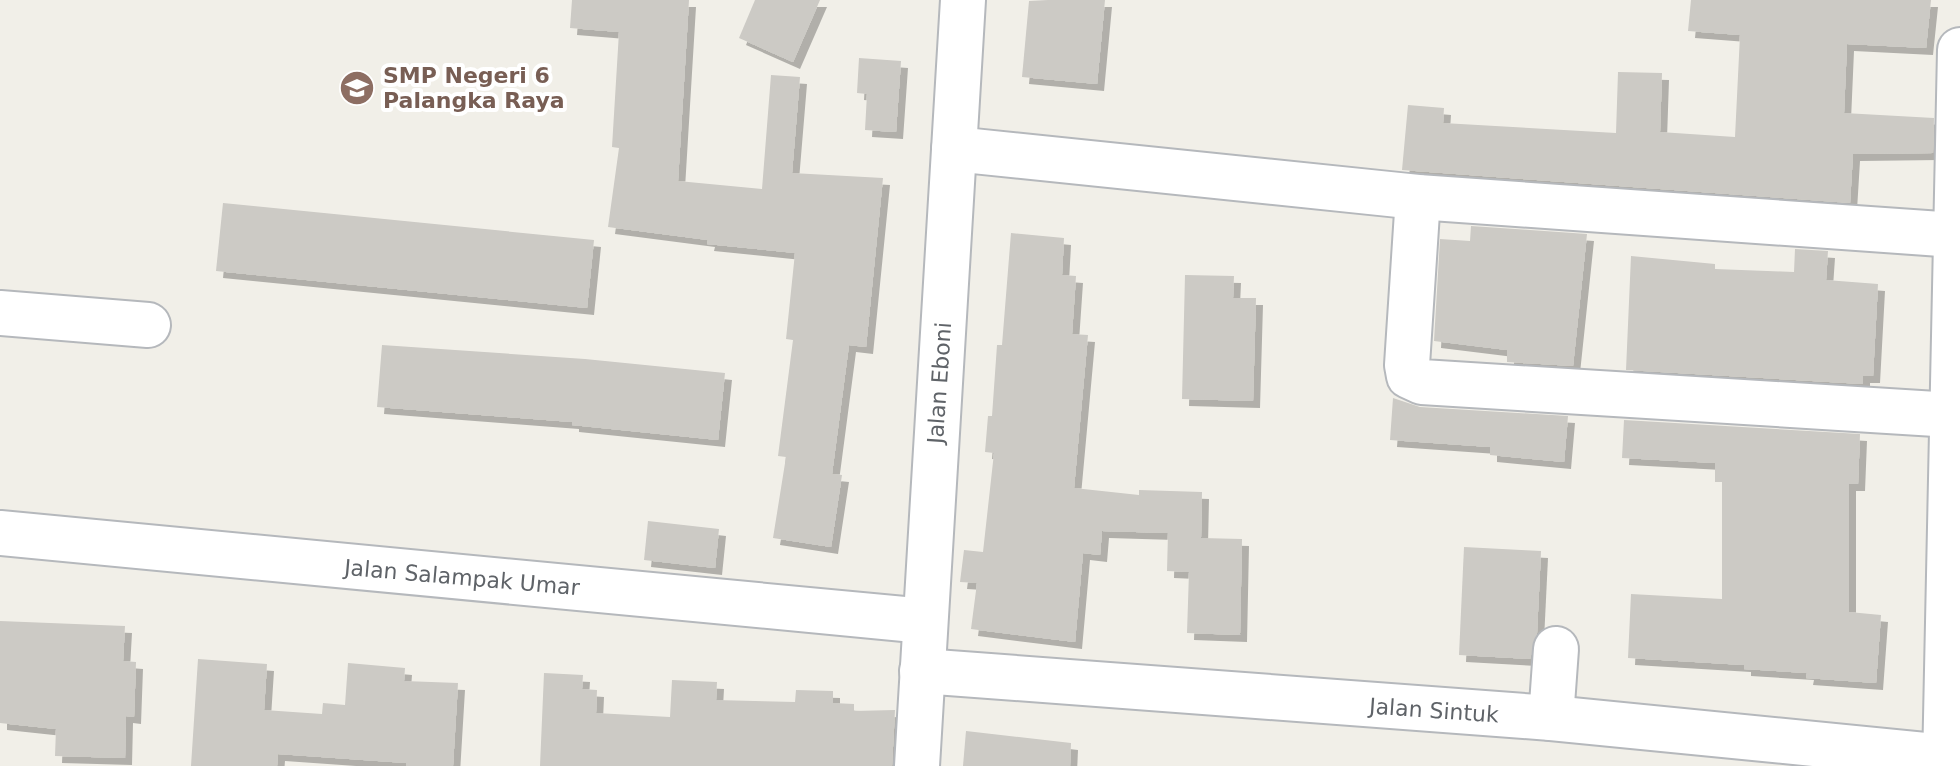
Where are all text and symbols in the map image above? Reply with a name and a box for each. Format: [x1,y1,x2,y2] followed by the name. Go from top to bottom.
[383,63,565,113] place label: SMP Negeri 6 Palangka Raya
[338,69,376,107] school or university icon: SMP Negeri 6 Palangka Raya
[923,321,956,447] street label: Jalan Eboni
[341,555,582,600] street label: Jalan Salampak Umar
[1366,693,1500,728] street label: Jalan Sintuk

